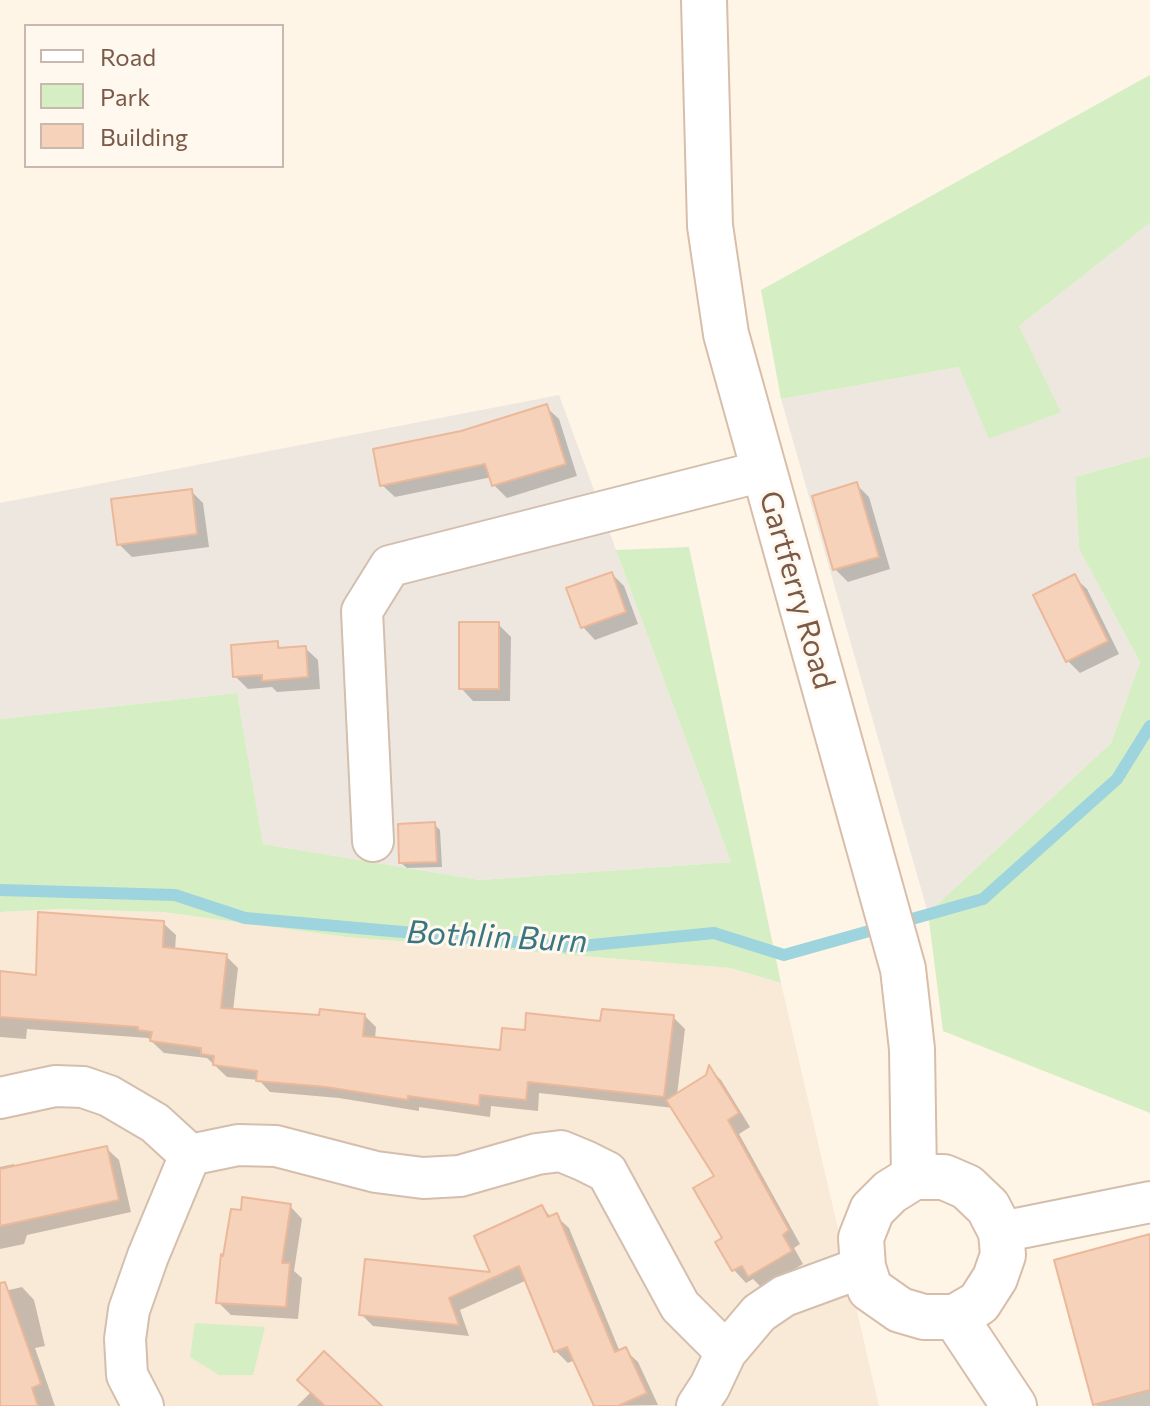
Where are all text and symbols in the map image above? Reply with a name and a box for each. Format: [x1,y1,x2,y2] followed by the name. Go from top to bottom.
[24,24,284,168] legend
[100,42,156,71] text: Road
[100,82,150,111] text: Park
[100,122,188,151] text: Building
[752,487,842,693] street label: Gartferry Road
[406,913,588,961] water label: Bothlin Burn

